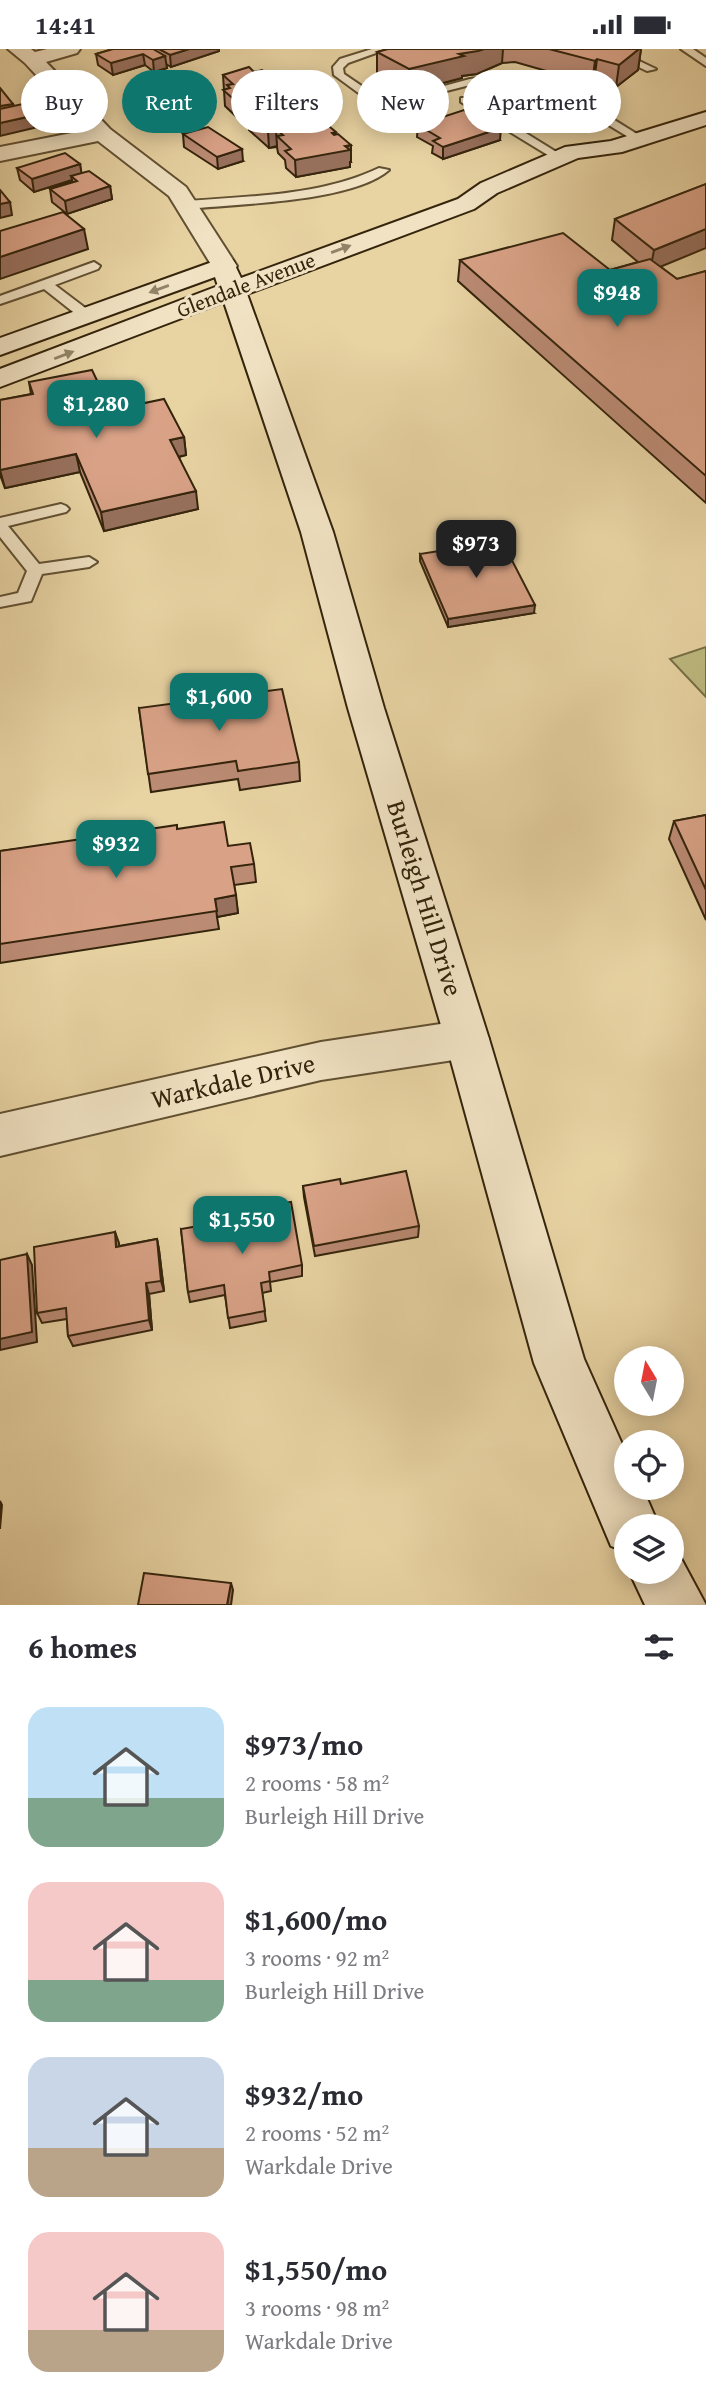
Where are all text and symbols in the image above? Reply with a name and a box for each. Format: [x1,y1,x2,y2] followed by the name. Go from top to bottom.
[35,5,96,44] text: 14:41
[21,70,108,133] chip: Buy
[122,70,217,133] chip: Rent
[231,70,343,133] chip: Filters
[357,70,449,133] chip: New
[463,70,621,133] chip: Apartment
[331,243,352,254] one-way arrow
[172,244,320,325] street label: Glendale Avenue
[576,269,658,329] pin: $948
[593,275,641,308] text: $948
[149,284,170,295] one-way arrow
[53,349,74,360] one-way arrow
[39,381,153,440] pin: $1,280
[63,386,129,419] text: $1,280
[435,521,517,580] pin: $973
[452,526,500,559] text: $973
[162,673,276,733] pin: $1,600
[186,679,252,712] text: $1,600
[377,795,474,1001] street label: Burleigh Hill Drive
[75,821,157,880] pin: $932
[92,826,140,859] text: $932
[147,1043,319,1118] street label: Warkdale Drive
[185,1197,299,1256] pin: $1,550
[209,1202,275,1235] text: $1,550
[614,1346,684,1416] north arrow
[614,1346,684,1584] map controls
[614,1430,684,1500] button: locate
[614,1514,684,1584] button: layers
[28,1625,137,1669] text: 6 homes
[640,1628,678,1666] icon: filters
[245,1722,363,1766] text: $973/mo
[84,1735,168,1819] icon: home
[245,1766,389,1799] text: 2 rooms · 58 m²
[245,1799,424,1832] text: Burleigh Hill Drive
[245,1897,387,1941] text: $1,600/mo
[84,1910,168,1994] icon: home
[245,1941,389,1974] text: 3 rooms · 92 m²
[245,1974,424,2007] text: Burleigh Hill Drive
[245,2072,363,2116] text: $932/mo
[84,2085,168,2169] icon: home
[245,2116,389,2149] text: 2 rooms · 52 m²
[245,2149,393,2182] text: Warkdale Drive
[245,2247,387,2291] text: $1,550/mo
[84,2260,168,2344] icon: home
[245,2291,389,2324] text: 3 rooms · 98 m²
[245,2324,393,2357] text: Warkdale Drive

